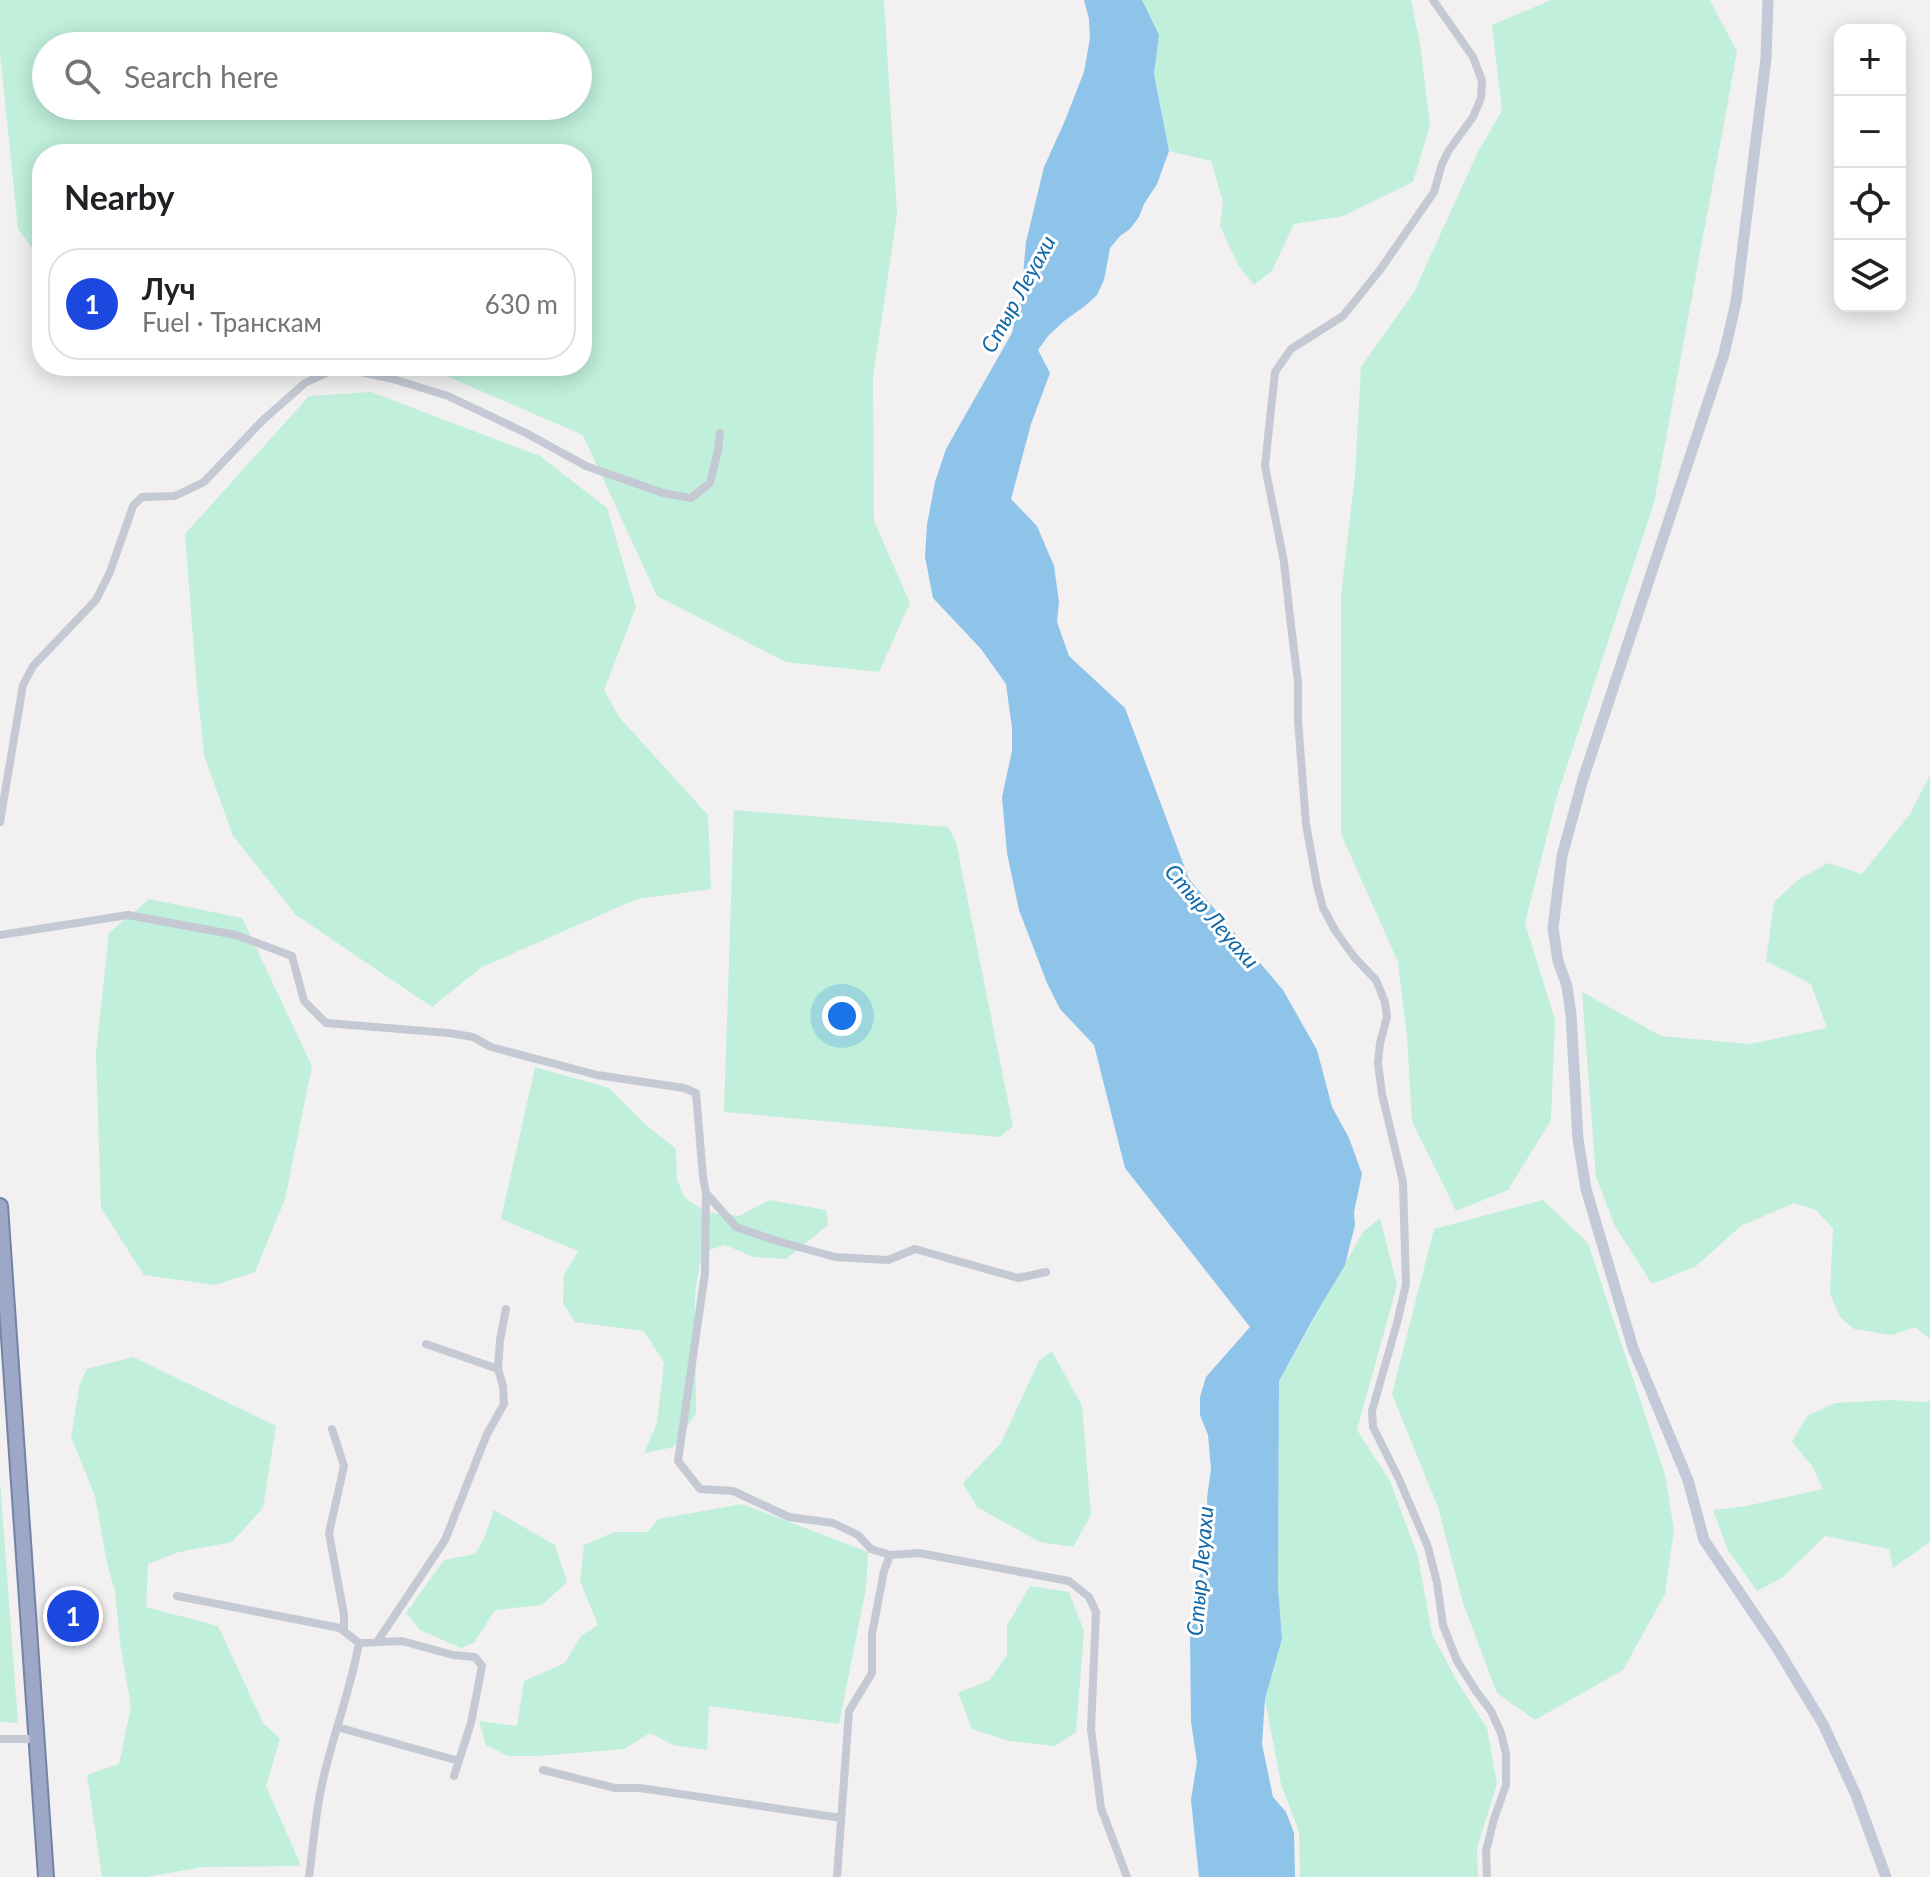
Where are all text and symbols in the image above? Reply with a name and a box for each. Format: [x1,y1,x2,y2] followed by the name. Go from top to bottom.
[1834,24,1906,312] map controls
[1834,24,1906,96] button: +
[32,32,592,120] search box
[60,54,104,98] icon: search
[124,58,279,94] text: Search here
[1834,96,1906,168] button: −
[1834,168,1906,240] button: locate
[64,176,175,217] text: Nearby
[974,230,1061,357] water label: Стыр Леуахи
[1834,240,1906,312] button: layers
[142,270,196,306] text: Луч
[84,288,100,320] text: 1
[485,288,558,320] text: 630 m
[142,306,322,338] text: Fuel · Транскам
[1160,858,1265,974] water label: Стыр Леуахи
[822,996,862,1036] your location
[1180,1505,1219,1637] water label: Стыр Леуахи
[47,1586,99,1646] pin: 1

